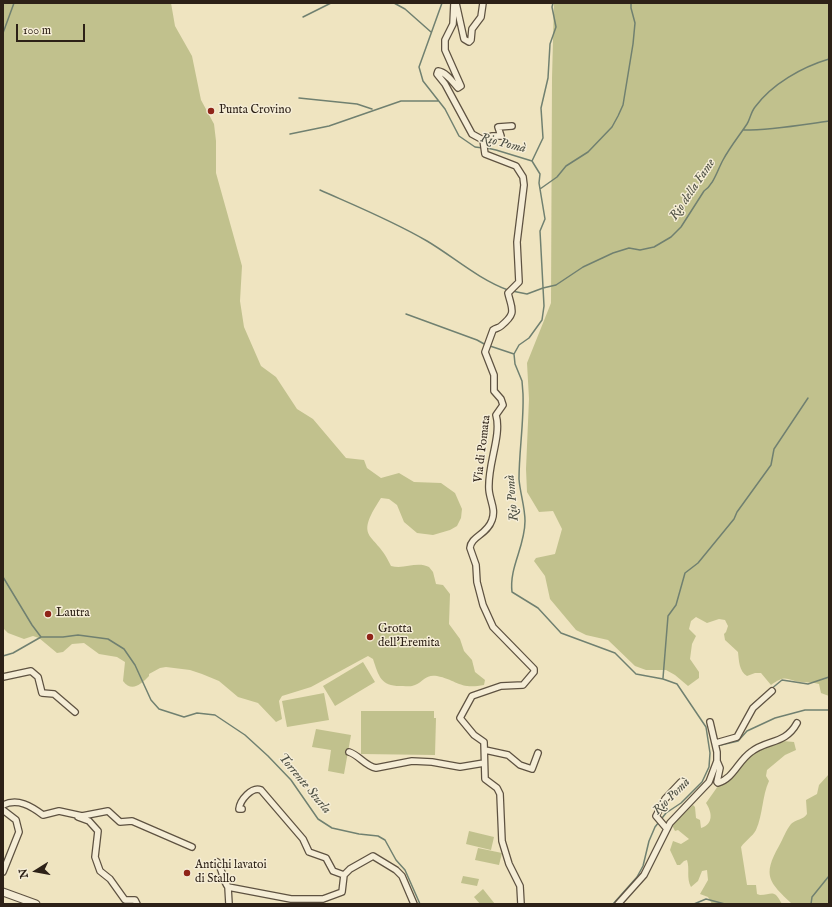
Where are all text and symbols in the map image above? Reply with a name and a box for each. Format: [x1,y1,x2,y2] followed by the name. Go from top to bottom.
[18,16,87,42] scale bar
[23,23,51,38] text: 100 m
[219,104,291,118] place label: Punta Crovino
[206,106,216,116] marker: Punta Crovino
[479,131,527,157] water label: Rio Pomà
[667,156,719,224] water label: Rio della Fame
[472,414,494,484] street label: Via di Pomata
[503,474,523,522] water label: Rio Pomà
[56,607,90,621] place label: Lautra
[43,609,53,619] marker: Lautra
[378,623,440,651] place label: Grotta dell'Eremita
[365,632,375,642] marker: Grotta dell'Eremita
[274,751,334,817] water label: Torrente Sturla
[650,775,694,819] water label: Rio Pomà
[16,851,56,891] north arrow
[195,859,267,887] place label: Antichi lavatoi di Stallo
[16,867,32,879] text: N
[182,868,192,878] marker: Antichi lavatoi di Stallo

